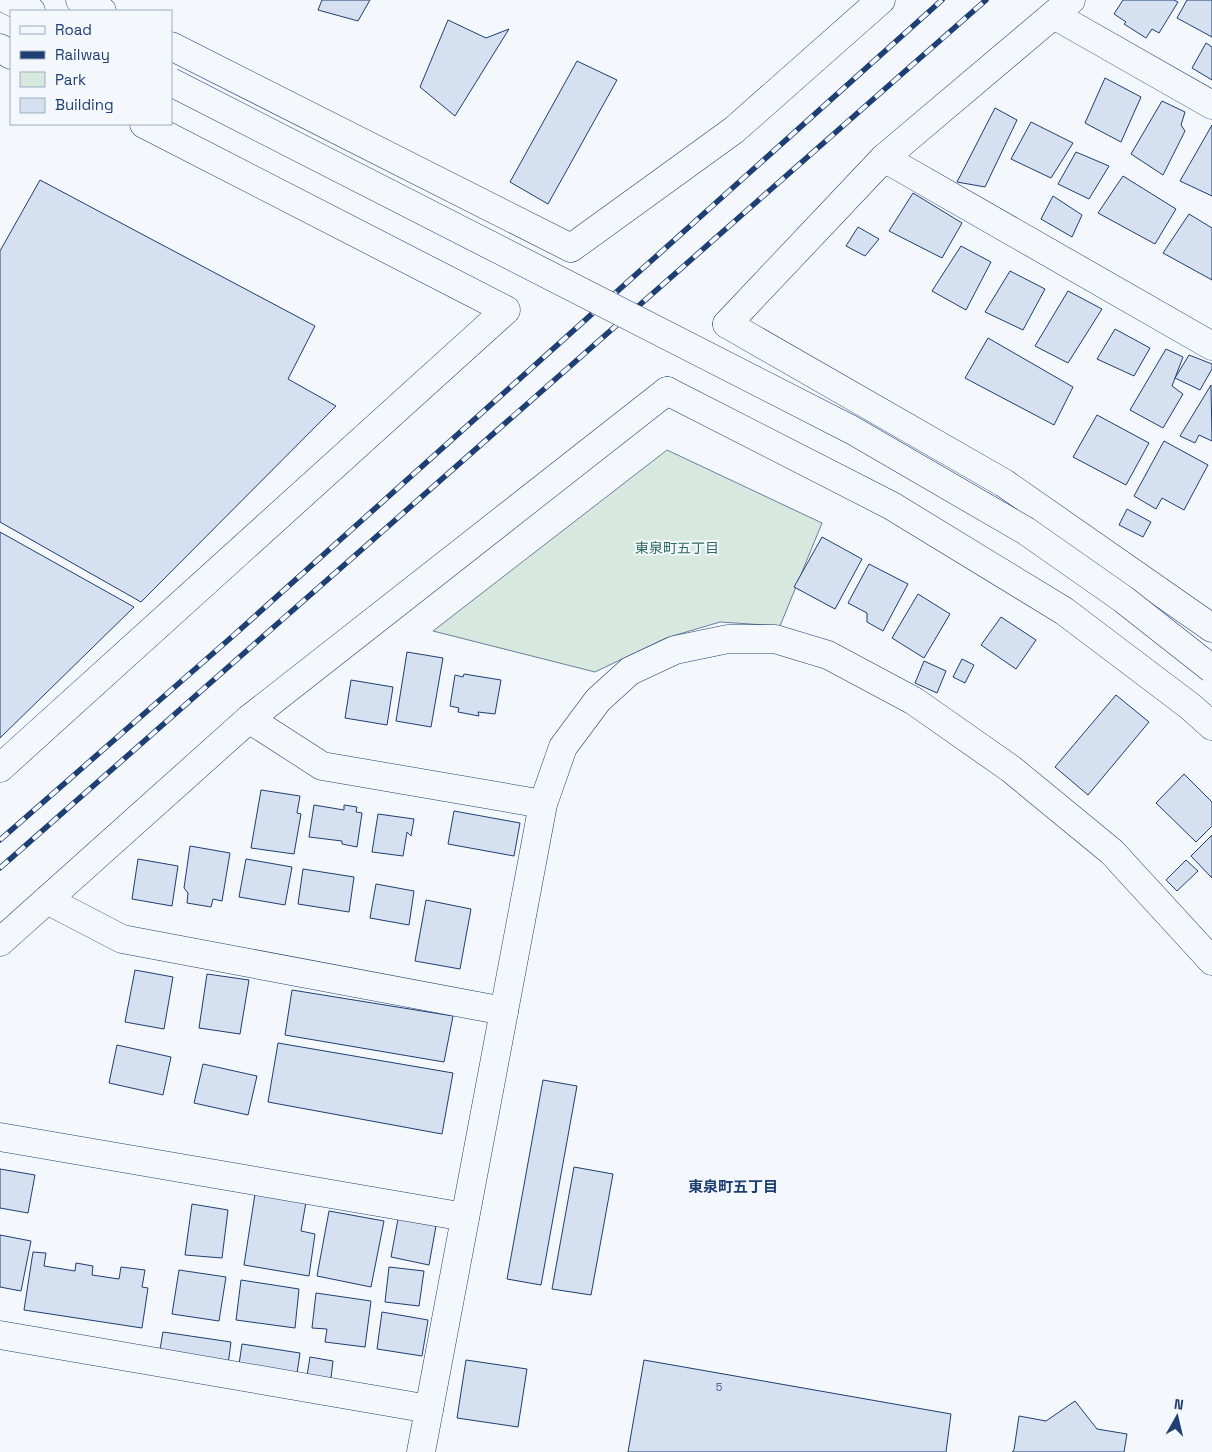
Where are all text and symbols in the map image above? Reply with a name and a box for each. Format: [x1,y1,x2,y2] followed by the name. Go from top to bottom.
[10,10,172,125] legend
[55,20,92,39] text: Road
[55,45,110,64] text: Railway
[55,70,86,89] text: Park
[55,95,114,114] text: Building
[635,539,719,557] park label: 東泉町五丁目
[688,1177,778,1196] district label: 東泉町五丁目
[716,1380,723,1394] house number: 5
[1152,1392,1202,1442] north arrow
[1173,1395,1185,1414] text: N

